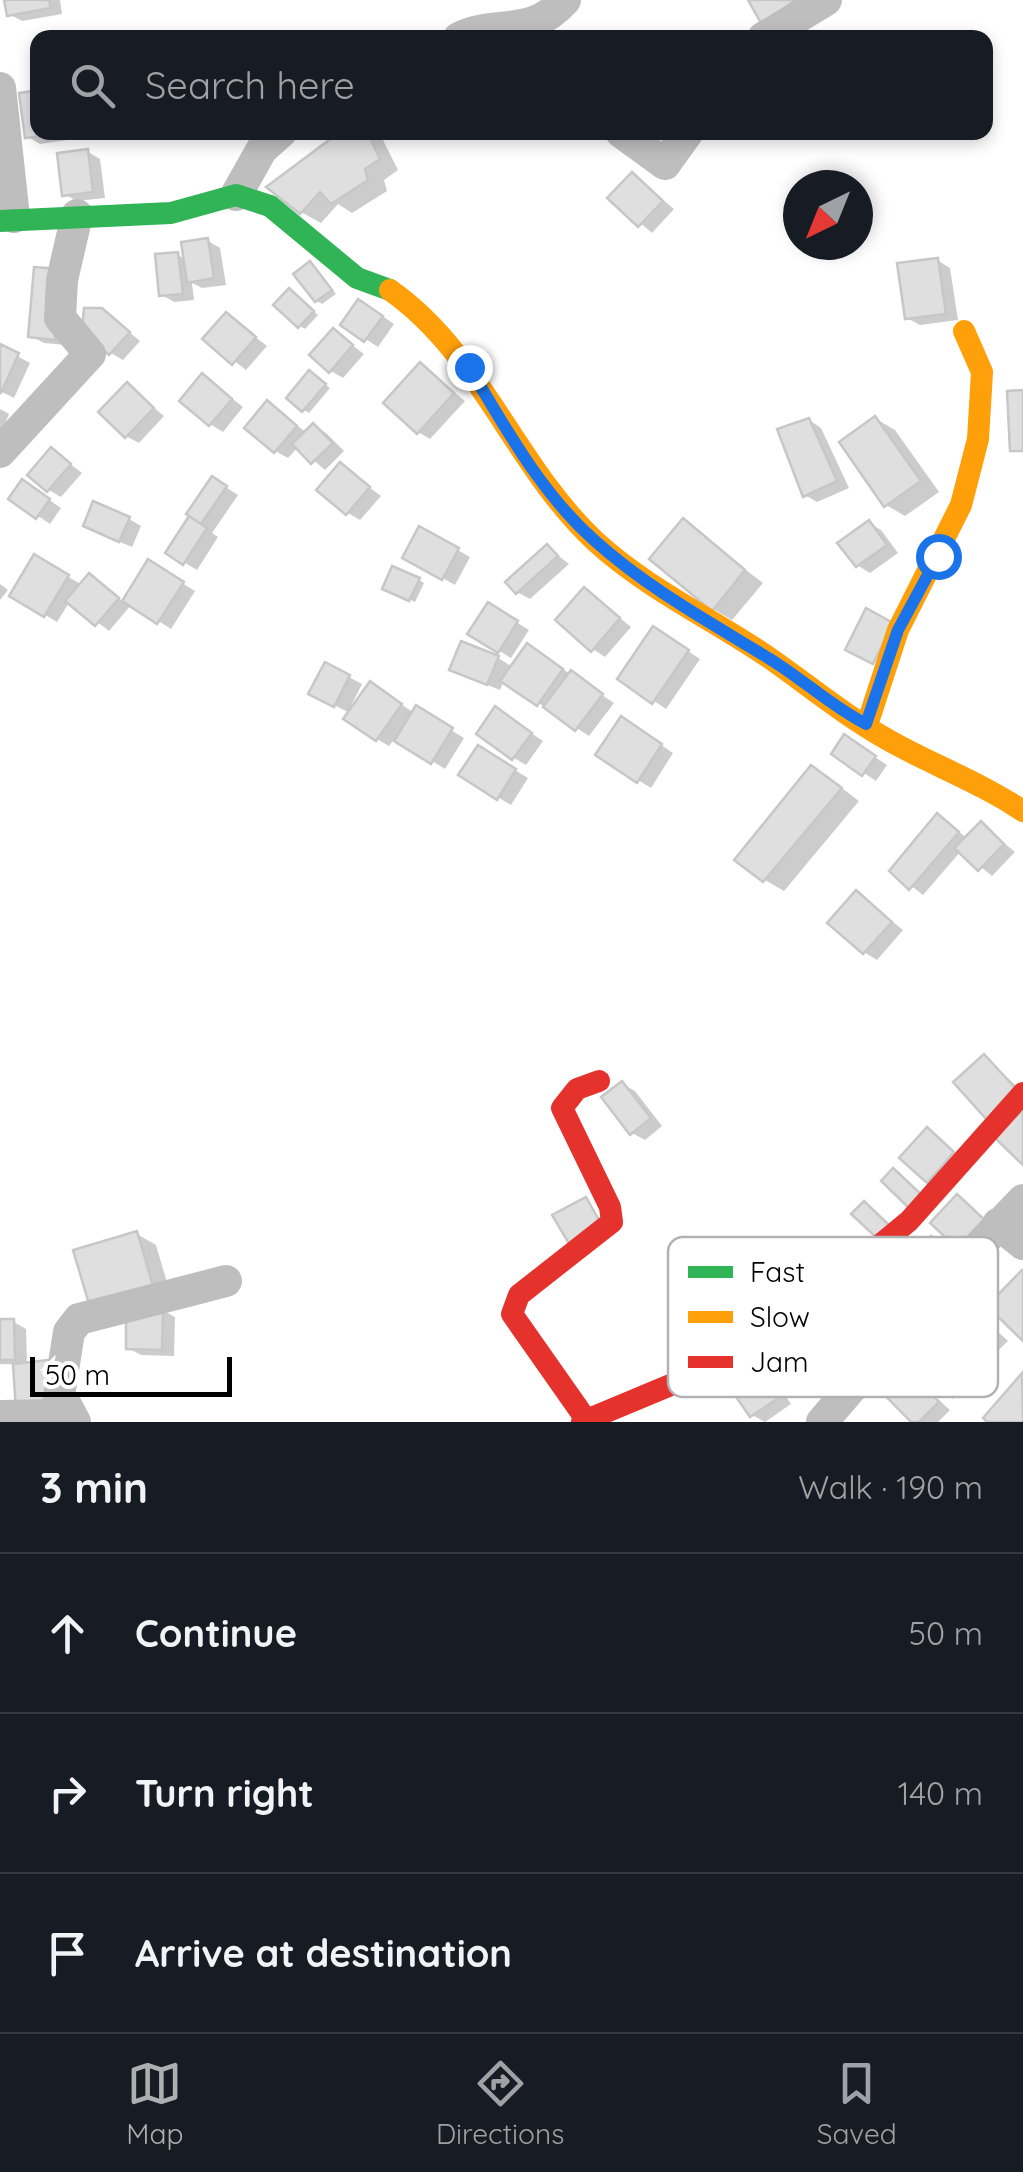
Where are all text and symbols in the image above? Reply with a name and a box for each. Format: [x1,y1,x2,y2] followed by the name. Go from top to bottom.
[30,30,993,140] search box
[65,58,120,113] icon: search
[145,61,355,109] text: Search here
[783,170,873,260] north arrow
[447,345,493,391] route end
[916,534,962,580] route start
[668,1237,998,1397] legend
[750,1254,805,1289] text: Fast
[750,1299,810,1334] text: Slow
[750,1344,809,1379] text: Jam
[30,1352,232,1396] scale bar
[45,1357,110,1392] text: 50 m
[40,1461,148,1514] text: 3 min
[798,1467,983,1507] text: Walk · 190 m
[40,1606,95,1661] icon: ahead
[135,1609,297,1657] text: Continue
[909,1613,983,1653] text: 50 m
[40,1766,95,1821] icon: right
[135,1769,314,1817] text: Turn right
[898,1773,983,1813] text: 140 m
[40,1926,95,1981] icon: arrive
[135,1929,512,1977] text: Arrive at destination
[126,2056,183,2151] tab: Map
[436,2056,564,2151] tab: Directions
[817,2056,897,2151] tab: Saved

